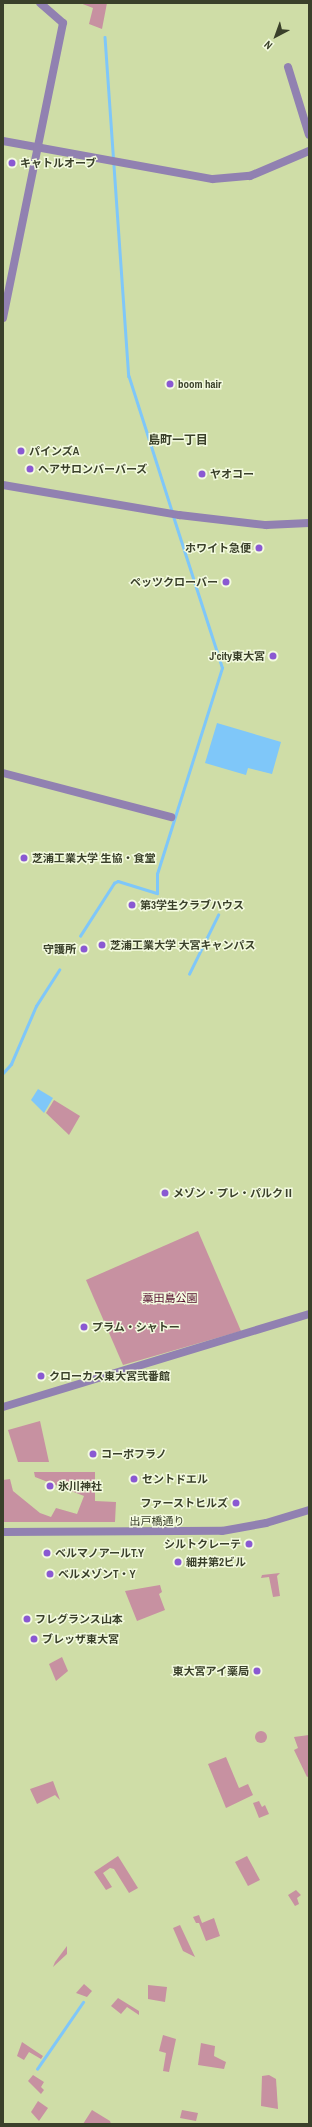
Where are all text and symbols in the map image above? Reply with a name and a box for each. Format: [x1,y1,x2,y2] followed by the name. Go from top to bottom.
[256,16,296,56] north arrow
[261,38,275,52] text: N
[20,156,97,170] place label: キャトルオーブ
[7,158,17,168] marker: キャトルオーブ
[178,377,222,391] place label: boom hair
[165,379,175,389] marker: boom hair
[148,434,208,448] district label: 島町一丁目
[29,444,80,458] place label: パインズA
[16,446,26,456] marker: パインズA
[38,462,148,476] place label: ヘアサロンバーバーズ
[25,464,35,474] marker: ヘアサロンバーバーズ
[210,467,254,481] place label: ヤオコー
[197,469,207,479] marker: ヤオコー
[185,541,251,555] place label: ホワイト急便
[254,543,264,553] marker: ホワイト急便
[130,575,218,589] place label: ペッツクローバー
[221,577,231,587] marker: ペッツクローバー
[209,649,265,663] place label: J'city東大宮
[268,651,278,661] marker: J'city東大宮
[32,851,156,865] place label: 芝浦工業大学 生協・食堂
[19,853,29,863] marker: 芝浦工業大学 生協・食堂
[140,898,244,912] place label: 第3学生クラブハウス
[127,900,137,910] marker: 第3学生クラブハウス
[110,938,256,952] place label: 芝浦工業大学 大宮キャンパス
[97,940,107,950] marker: 芝浦工業大学 大宮キャンパス
[43,942,76,956] place label: 守護所
[79,944,89,954] marker: 守護所
[173,1186,294,1200] place label: メゾン・プレ・パルクⅡ
[160,1188,170,1198] marker: メゾン・プレ・パルクⅡ
[143,1291,197,1305] park label: 藁田島公園
[92,1320,180,1334] place label: プラム・シャトー
[79,1322,89,1332] marker: プラム・シャトー
[49,1369,170,1383] place label: クローカス東大宮弐番館
[36,1371,46,1381] marker: クローカス東大宮弐番館
[101,1447,167,1461] place label: コーポフラノ
[88,1449,98,1459] marker: コーポフラノ
[142,1472,208,1486] place label: セントドエル
[129,1474,139,1484] marker: セントドエル
[58,1479,102,1493] place label: 氷川神社
[45,1481,55,1491] marker: 氷川神社
[140,1496,228,1510] place label: ファーストヒルズ
[231,1498,241,1508] marker: ファーストヒルズ
[130,1514,184,1528] street label: 出戸橋通り
[164,1537,241,1551] place label: シルトクレーテ
[244,1539,254,1549] marker: シルトクレーテ
[55,1546,144,1560] place label: ベルマノアールT.Y
[42,1548,52,1558] marker: ベルマノアールT.Y
[186,1555,246,1569] place label: 細井第2ビル
[173,1557,183,1567] marker: 細井第2ビル
[58,1567,136,1581] place label: ベルメゾンT・Y
[45,1569,55,1579] marker: ベルメゾンT・Y
[35,1612,123,1626] place label: フレグランス山本
[22,1614,32,1624] marker: フレグランス山本
[42,1632,119,1646] place label: ブレッザ東大宮
[29,1634,39,1644] marker: ブレッザ東大宮
[172,1664,249,1678] place label: 東大宮アイ薬局
[252,1666,262,1676] marker: 東大宮アイ薬局

